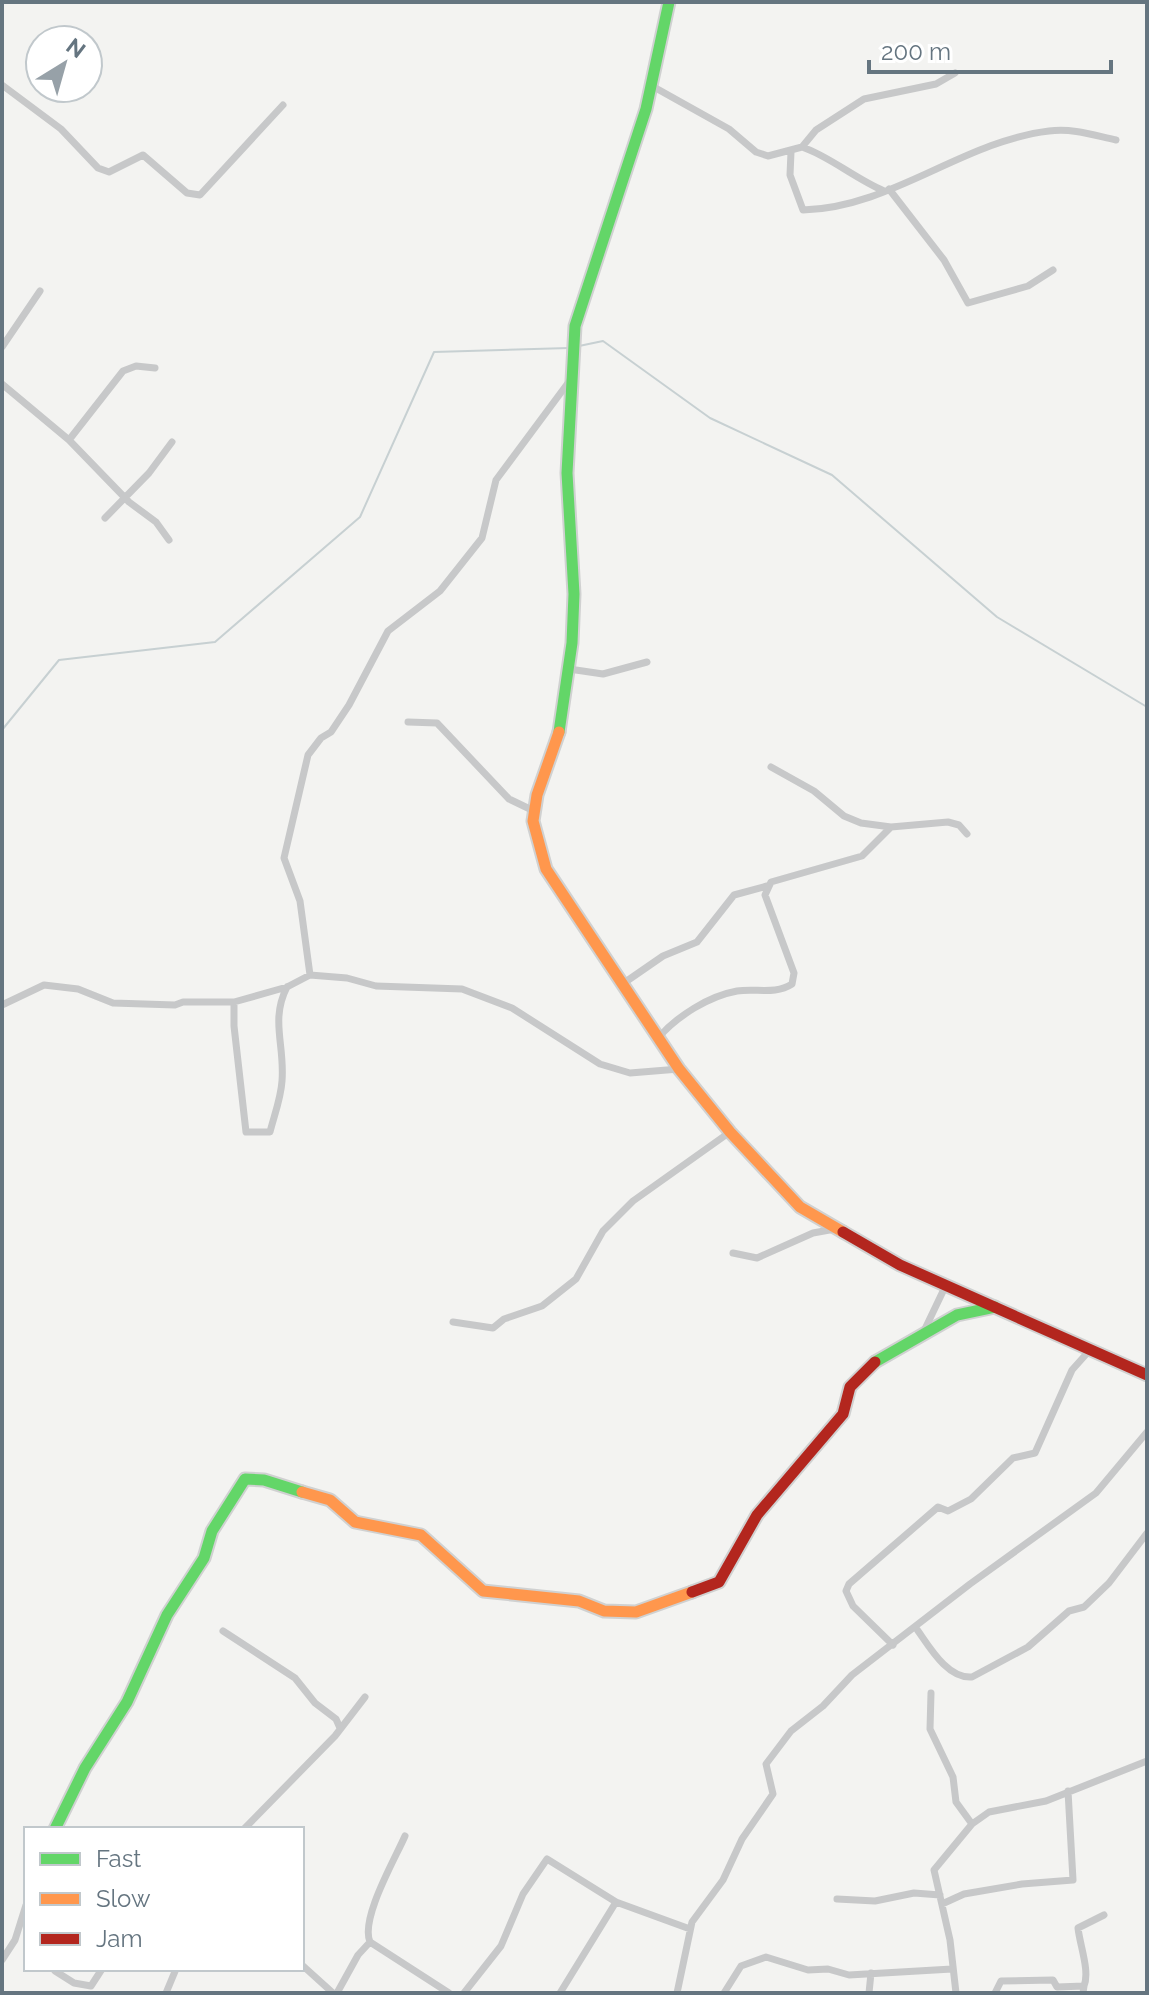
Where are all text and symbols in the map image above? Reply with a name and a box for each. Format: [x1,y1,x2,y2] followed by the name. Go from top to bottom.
[24,24,104,104] north arrow
[869,24,1111,74] scale bar
[62,33,91,63] text: N
[881,37,951,66] text: 200 m
[24,1827,304,1971] legend
[96,1844,141,1873] text: Fast
[96,1884,151,1913] text: Slow
[96,1924,142,1953] text: Jam

